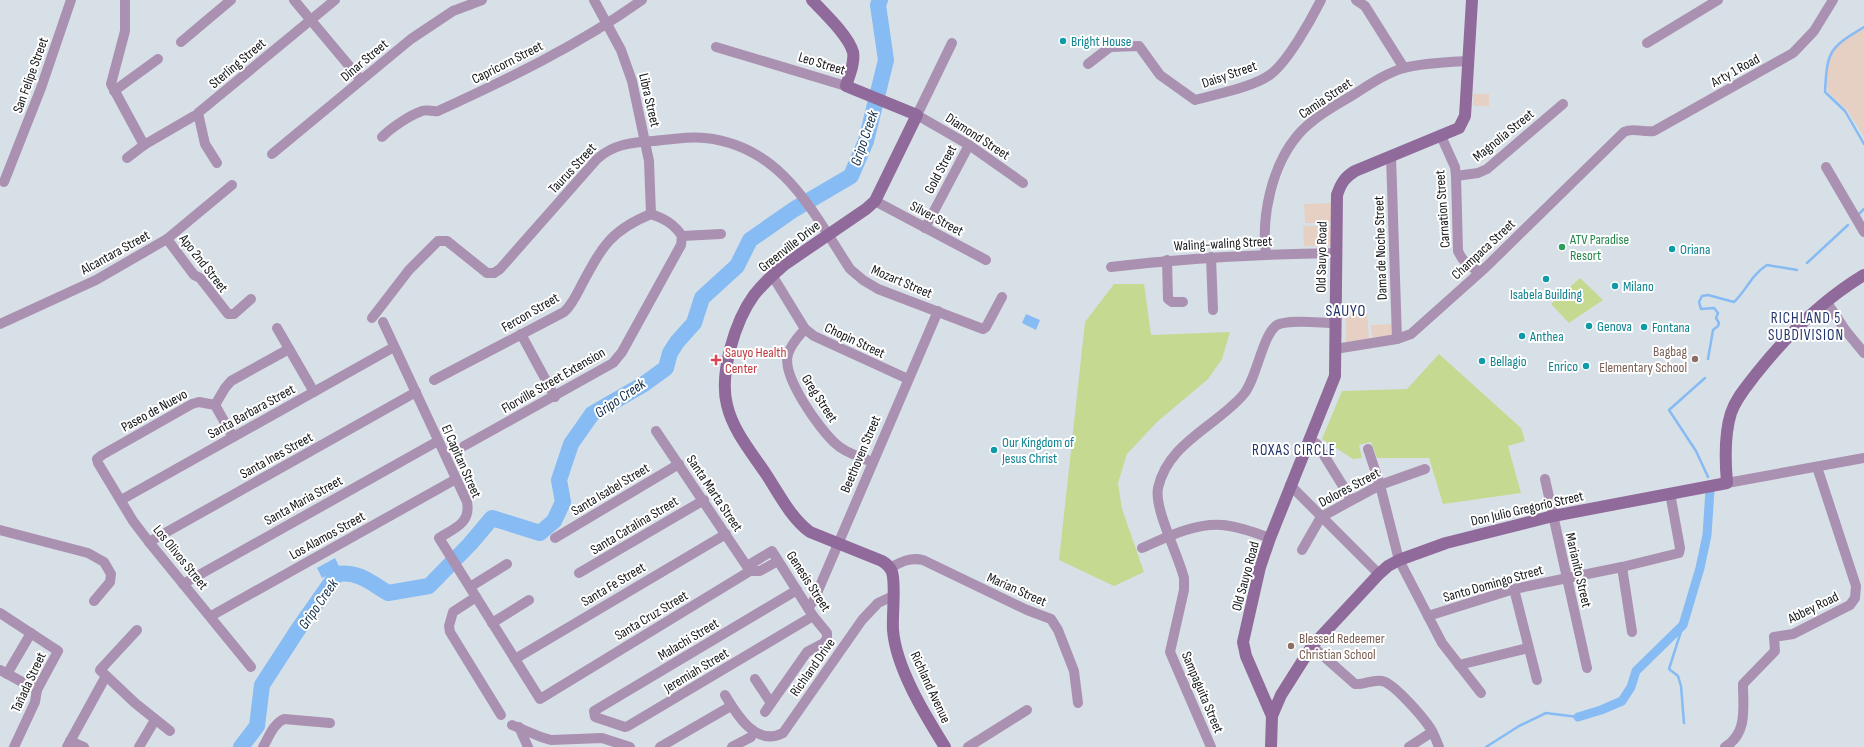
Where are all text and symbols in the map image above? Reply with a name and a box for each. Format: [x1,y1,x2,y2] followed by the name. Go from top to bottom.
[1071,33,1131,50] place label: Bright House
[9,35,52,115] street label: San Felipe Street
[206,35,269,92] street label: Sterling Street
[337,36,391,85] street label: Dinar Street
[1058,36,1068,46] marker: Bright House
[469,37,546,88] street label: Capricorn Street
[796,48,847,79] street label: Leo Street
[1707,50,1763,91] street label: Arty 1 Road
[1199,57,1259,92] street label: Daisy Street
[635,72,664,129] street label: Libra Street
[1295,74,1355,122] street label: Camia Street
[1469,106,1537,165] street label: Magnolia Street
[846,108,883,168] water label: Gripo Creek
[942,109,1013,164] street label: Diamond Street
[545,140,600,197] street label: Taurus Street
[920,142,960,197] street label: Gold Street
[1431,170,1454,248] street label: Carnation Street
[1370,196,1391,300] street label: Dama de Noche Street
[907,197,966,240] street label: Silver Street
[1448,216,1519,283] street label: Champaca Street
[755,217,824,276] street label: Greenville Drive
[1312,221,1331,293] street label: Old Sauyo Road
[77,227,153,279] street label: Alcantara Street
[175,230,232,296] street label: Apo 2nd Street
[1569,231,1629,264] place label: ATV Paradise Resort
[1173,232,1273,255] street label: Waling-waling Street
[1680,241,1710,258] place label: Oriana
[1557,242,1567,252] marker: ATV Paradise Resort
[1667,244,1677,254] marker: Oriana
[869,261,935,302] street label: Mozart Street
[1541,274,1551,284] marker: Isabela Building
[1623,278,1654,295] place label: Milano
[1610,281,1620,291] marker: Milano
[1510,286,1582,303] place label: Isabela Building
[498,289,562,336] street label: Fercon Street
[1326,302,1366,321] district label: SAUYO
[1768,309,1844,345] district label: RICHLAND 5 SUBDIVISION
[1597,318,1632,335] place label: Genova
[822,319,888,362] street label: Chopin Street
[1652,319,1690,336] place label: Fontana
[1584,321,1594,331] marker: Genova
[1639,322,1649,332] marker: Fontana
[1529,328,1564,345] place label: Anthea
[1517,331,1527,341] marker: Anthea
[1599,343,1687,376] place label: Bagbag Elementary School
[498,344,608,417] street label: Florville Street Extension
[725,344,787,377] place label: Sauyo Health Center
[1490,353,1527,370] place label: Bellagio
[710,354,722,366] marker: Sauyo Health Center
[1690,354,1700,364] marker: Bagbag Elementary School
[1477,356,1487,366] marker: Bellagio
[1548,358,1578,375] place label: Enrico
[1581,361,1591,371] marker: Enrico
[798,371,841,425] street label: Greg Street
[591,374,650,422] water label: Gripo Creek
[205,380,298,442] street label: Santa Barbara Street
[118,385,191,436] street label: Paseo de Nuevo
[837,413,884,495] street label: Beethoven Street
[438,422,485,500] street label: El Capitan Street
[237,428,316,482] street label: Santa Ines Street
[1001,434,1075,467] place label: Our Kingdom of Jesus Christ
[1252,441,1336,460] district label: ROXAS CIRCLE
[989,445,999,455] marker: Our Kingdom of Jesus Christ
[683,452,746,535] street label: Santa Marta Street
[568,459,652,519] street label: Santa Isabel Street
[1316,464,1383,511] street label: Dolores Street
[261,472,345,529] street label: Santa Maria Street
[1469,487,1585,530] street label: Don Julio Gregorio Street
[587,493,681,558] street label: Santa Catalina Street
[286,508,368,563] street label: Los Alamos Street
[149,521,212,593] street label: Los Olivos Street
[1562,531,1595,609] street label: Marianito Street
[1228,539,1263,613] street label: Old Sauyo Road
[783,548,834,615] street label: Genesis Street
[578,559,648,610] street label: Santa Fe Street
[1441,561,1545,606] street label: Santo Domingo Street
[984,569,1049,610] street label: Marian Street
[294,575,343,633] water label: Gripo Creek
[611,587,691,644] street label: Santa Cruz Street
[1784,588,1841,627] street label: Abbey Road
[655,615,722,664] street label: Malachi Street
[1299,630,1385,663] place label: Blessed Redeemer Christian School
[786,635,839,700] street label: Richland Drive
[1286,641,1296,651] marker: Blessed Redeemer Christian School
[660,644,732,697] street label: Jeremiah Street
[7,649,50,715] street label: Tañada Street
[907,649,955,726] street label: Richland Avenue
[1178,649,1227,736] street label: Sampaguita Street

